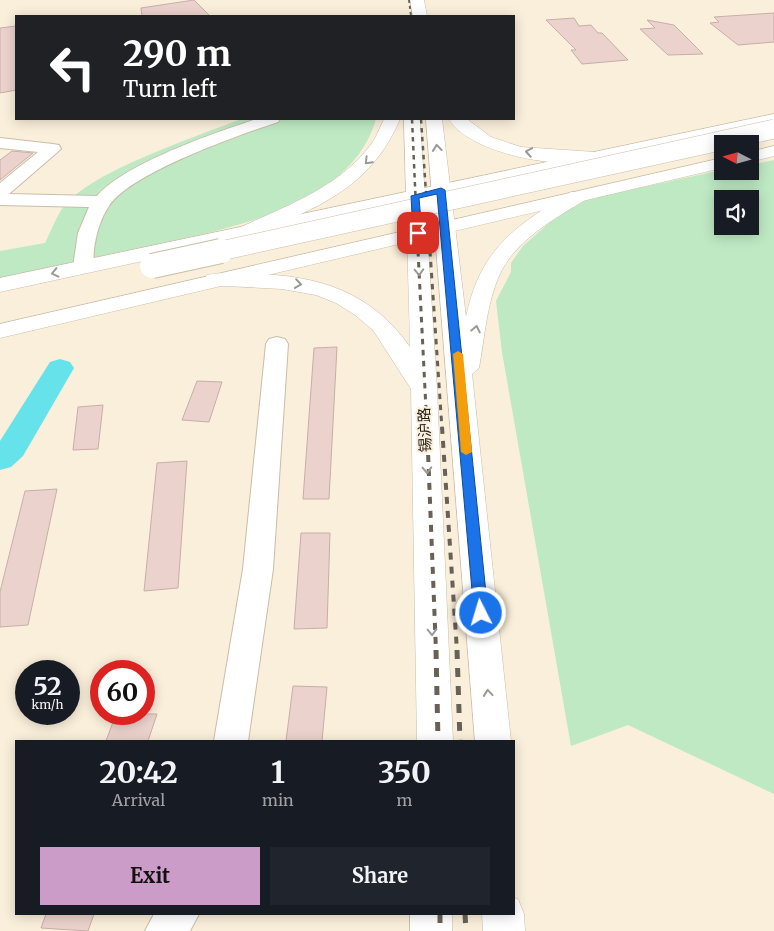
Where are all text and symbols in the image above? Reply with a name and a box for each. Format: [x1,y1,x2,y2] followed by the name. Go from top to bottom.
[123,32,231,76] text: 290 m
[40,35,105,100] icon: left
[123,75,217,103] text: Turn left
[714,135,759,180] north arrow
[714,135,759,235] map controls
[432,143,443,151] one-way arrow
[524,148,533,158] one-way arrow
[365,155,374,164] one-way arrow
[714,190,759,235] button: sound
[397,212,439,254] pin
[404,219,432,247] icon: arrive
[50,267,59,278] one-way arrow
[414,269,425,277] one-way arrow
[295,278,303,289] one-way arrow
[470,325,480,334] one-way arrow
[414,407,435,453] street label: 锡沪路
[421,466,432,474] one-way arrow
[454,586,506,638] position arrow
[427,628,437,636] one-way arrow
[90,660,155,725] speed limit sign: 60
[33,670,62,702] text: 52
[483,688,494,696] one-way arrow
[32,697,63,712] text: km/h
[99,753,178,791] text: 20:42
[271,753,285,791] text: 1
[378,753,431,791] text: 350
[112,790,165,810] text: Arrival
[262,790,294,810] text: min
[396,790,412,810] text: m
[40,847,260,905] button: Exit
[270,847,490,905] button: Share

